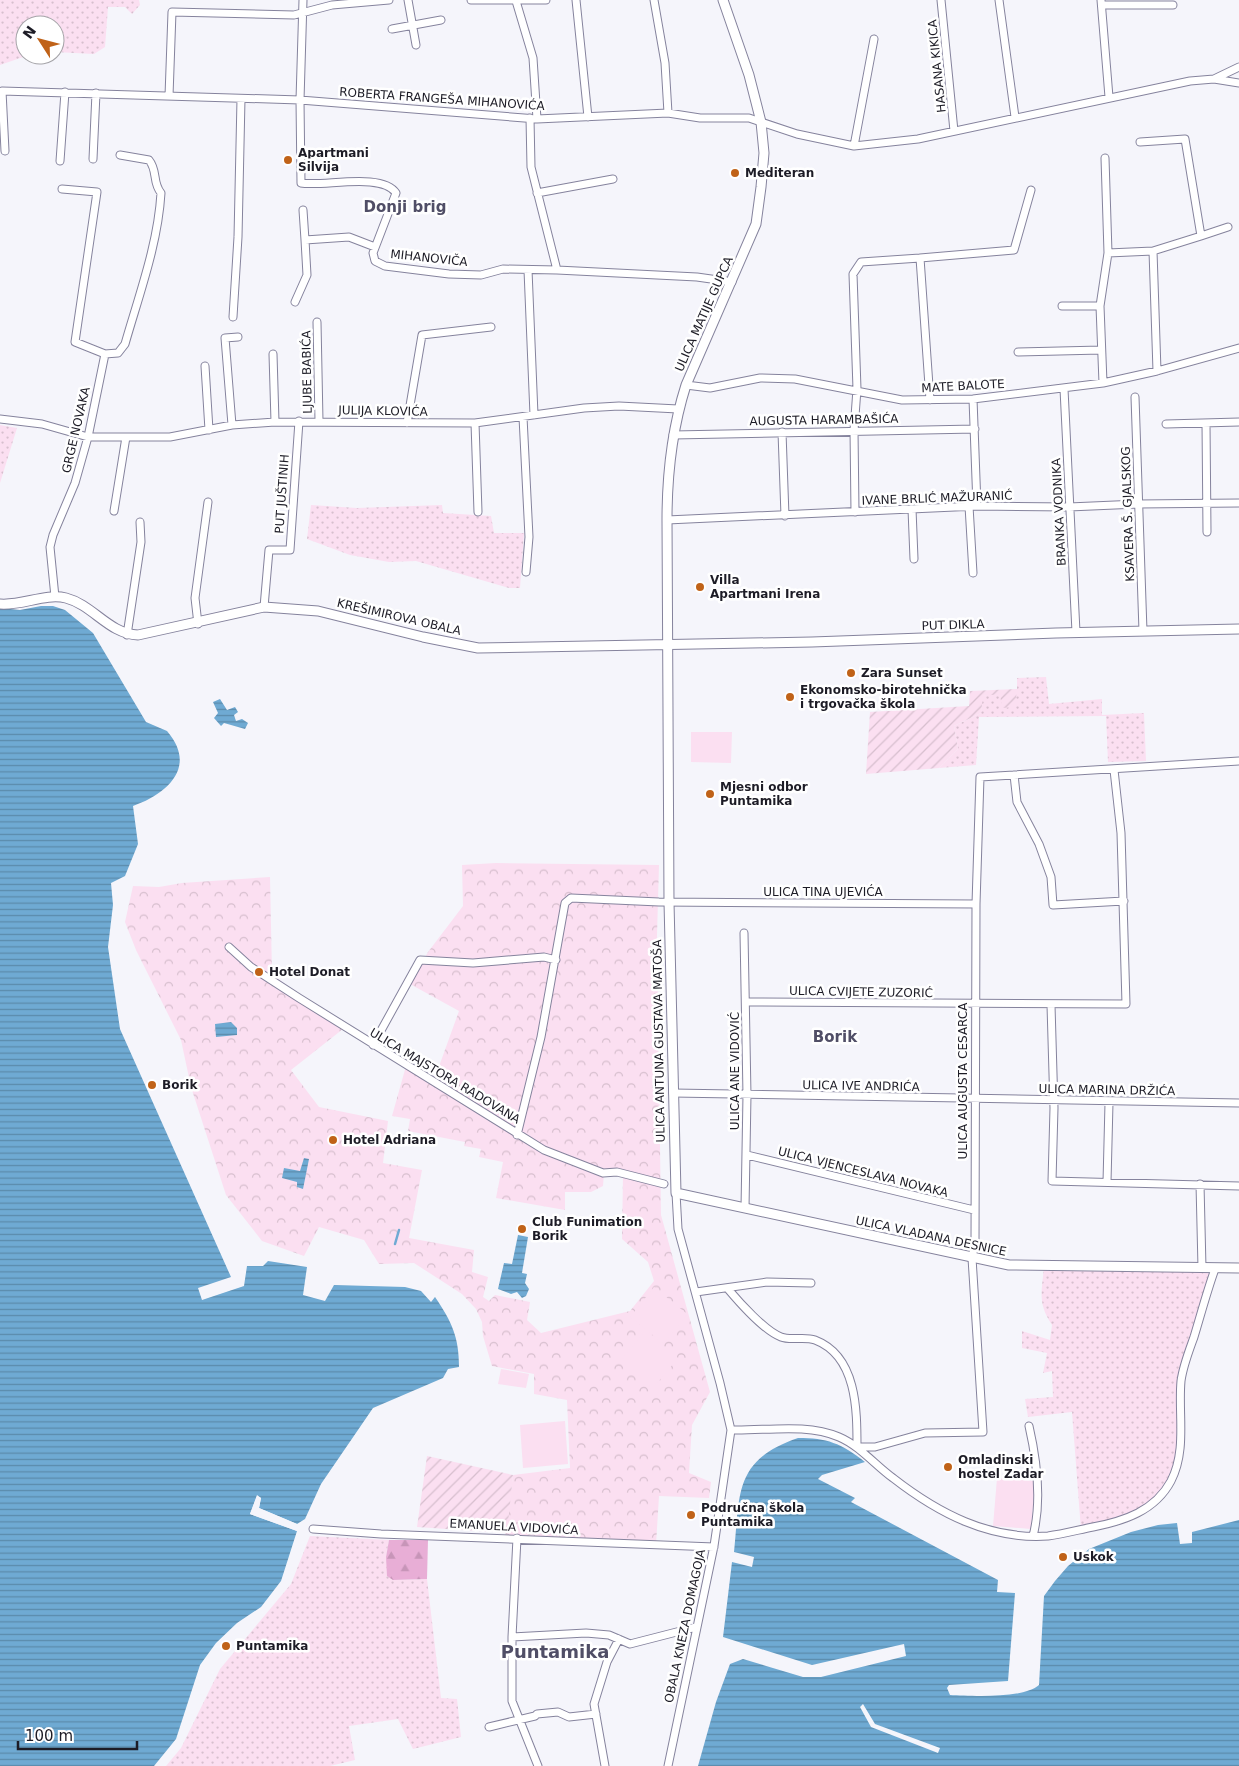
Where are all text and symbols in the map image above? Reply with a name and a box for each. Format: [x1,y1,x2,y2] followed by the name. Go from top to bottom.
[15,15,65,65] north arrow
[925,18,949,113] street label: HASANA KIKICA
[20,23,39,42] text: N
[339,84,546,113] street label: ROBERTA FRANGEŠA MIHANOVIĆA
[298,146,369,174] place label: Apartmani Silvija
[282,154,294,166] marker: Apartmani Silvija
[745,166,814,180] place label: Mediteran
[729,167,741,179] marker: Mediteran
[364,198,446,216] district label: Donji brig
[390,246,469,269] street label: MIHANOVIČA
[672,253,736,374] street label: ULICA MATIJE GUPCA
[298,329,315,414] street label: LJUBE BABIĆA
[921,377,1005,395] street label: MATE BALOTE
[59,385,93,474] street label: GRGE NOVAKA
[337,402,429,419] street label: JULIJA KLOVIĆA
[749,411,899,428] street label: AUGUSTA HARAMBAŠIĆA
[1118,446,1137,582] street label: KSAVERA Š. GJALSKOG
[271,454,292,534] street label: PUT JUŠTINIH
[1049,457,1069,566] street label: BRANKA VODNIKA
[861,487,1013,508] street label: IVANE BRLIĆ MAŽURANIĆ
[710,573,820,601] place label: Villa Apartmani Irena
[694,581,706,593] marker: Villa Apartmani Irena
[336,595,463,638] street label: KREŠIMIROVA OBALA
[921,617,986,633] street label: PUT DIKLA
[861,666,943,680] place label: Zara Sunset
[845,667,857,679] marker: Zara Sunset
[800,683,967,711] place label: Ekonomsko-birotehnička i trgovačka škola
[784,691,796,703] marker: Ekonomsko-birotehnička i trgovačka škola
[720,780,808,808] place label: Mjesni odbor Puntamika
[704,788,716,800] marker: Mjesni odbor Puntamika
[763,884,884,899] street label: ULICA TINA UJEVIĆA
[649,939,668,1143] street label: ULICA ANTUNA GUSTAVA MATOŠA
[269,965,350,979] place label: Hotel Donat
[253,966,265,978] marker: Hotel Donat
[789,983,933,1000] street label: ULICA CVIJETE ZUZORIĆ
[956,1002,970,1159] street label: ULICA AUGUSTA CESARCA
[727,1012,742,1130] street label: ULICA ANE VIDOVIĆ
[367,1025,523,1127] street label: ULICA MAJSTORA RADOVANA
[813,1028,858,1046] district label: Borik
[802,1077,921,1094] street label: ULICA IVE ANDRIĆA
[162,1078,198,1092] place label: Borik
[146,1079,158,1091] marker: Borik
[1038,1081,1176,1098] street label: ULICA MARINA DRŽIĆA
[343,1133,436,1147] place label: Hotel Adriana
[327,1134,339,1146] marker: Hotel Adriana
[776,1144,950,1200] street label: ULICA VJENCESLAVA NOVAKA
[854,1213,1008,1259] street label: ULICA VLADANA DESNICE
[532,1215,642,1243] place label: Club Funimation Borik
[516,1223,528,1235] marker: Club Funimation Borik
[958,1453,1044,1481] place label: Omladinski hostel Zadar
[942,1461,954,1473] marker: Omladinski hostel Zadar
[701,1501,804,1529] place label: Područna škola Puntamika
[685,1509,697,1521] marker: Područna škola Puntamika
[449,1516,580,1537] street label: EMANUELA VIDOVIĆA
[662,1547,708,1704] street label: OBALA KNEZA DOMAGOJA
[1073,1550,1115,1564] place label: Uskok
[1057,1551,1069,1563] marker: Uskok
[236,1639,308,1653] place label: Puntamika
[220,1640,232,1652] marker: Puntamika
[501,1641,609,1662] district label: Puntamika
[18,1718,136,1750] scale bar
[25,1727,73,1745] text: 100 m

